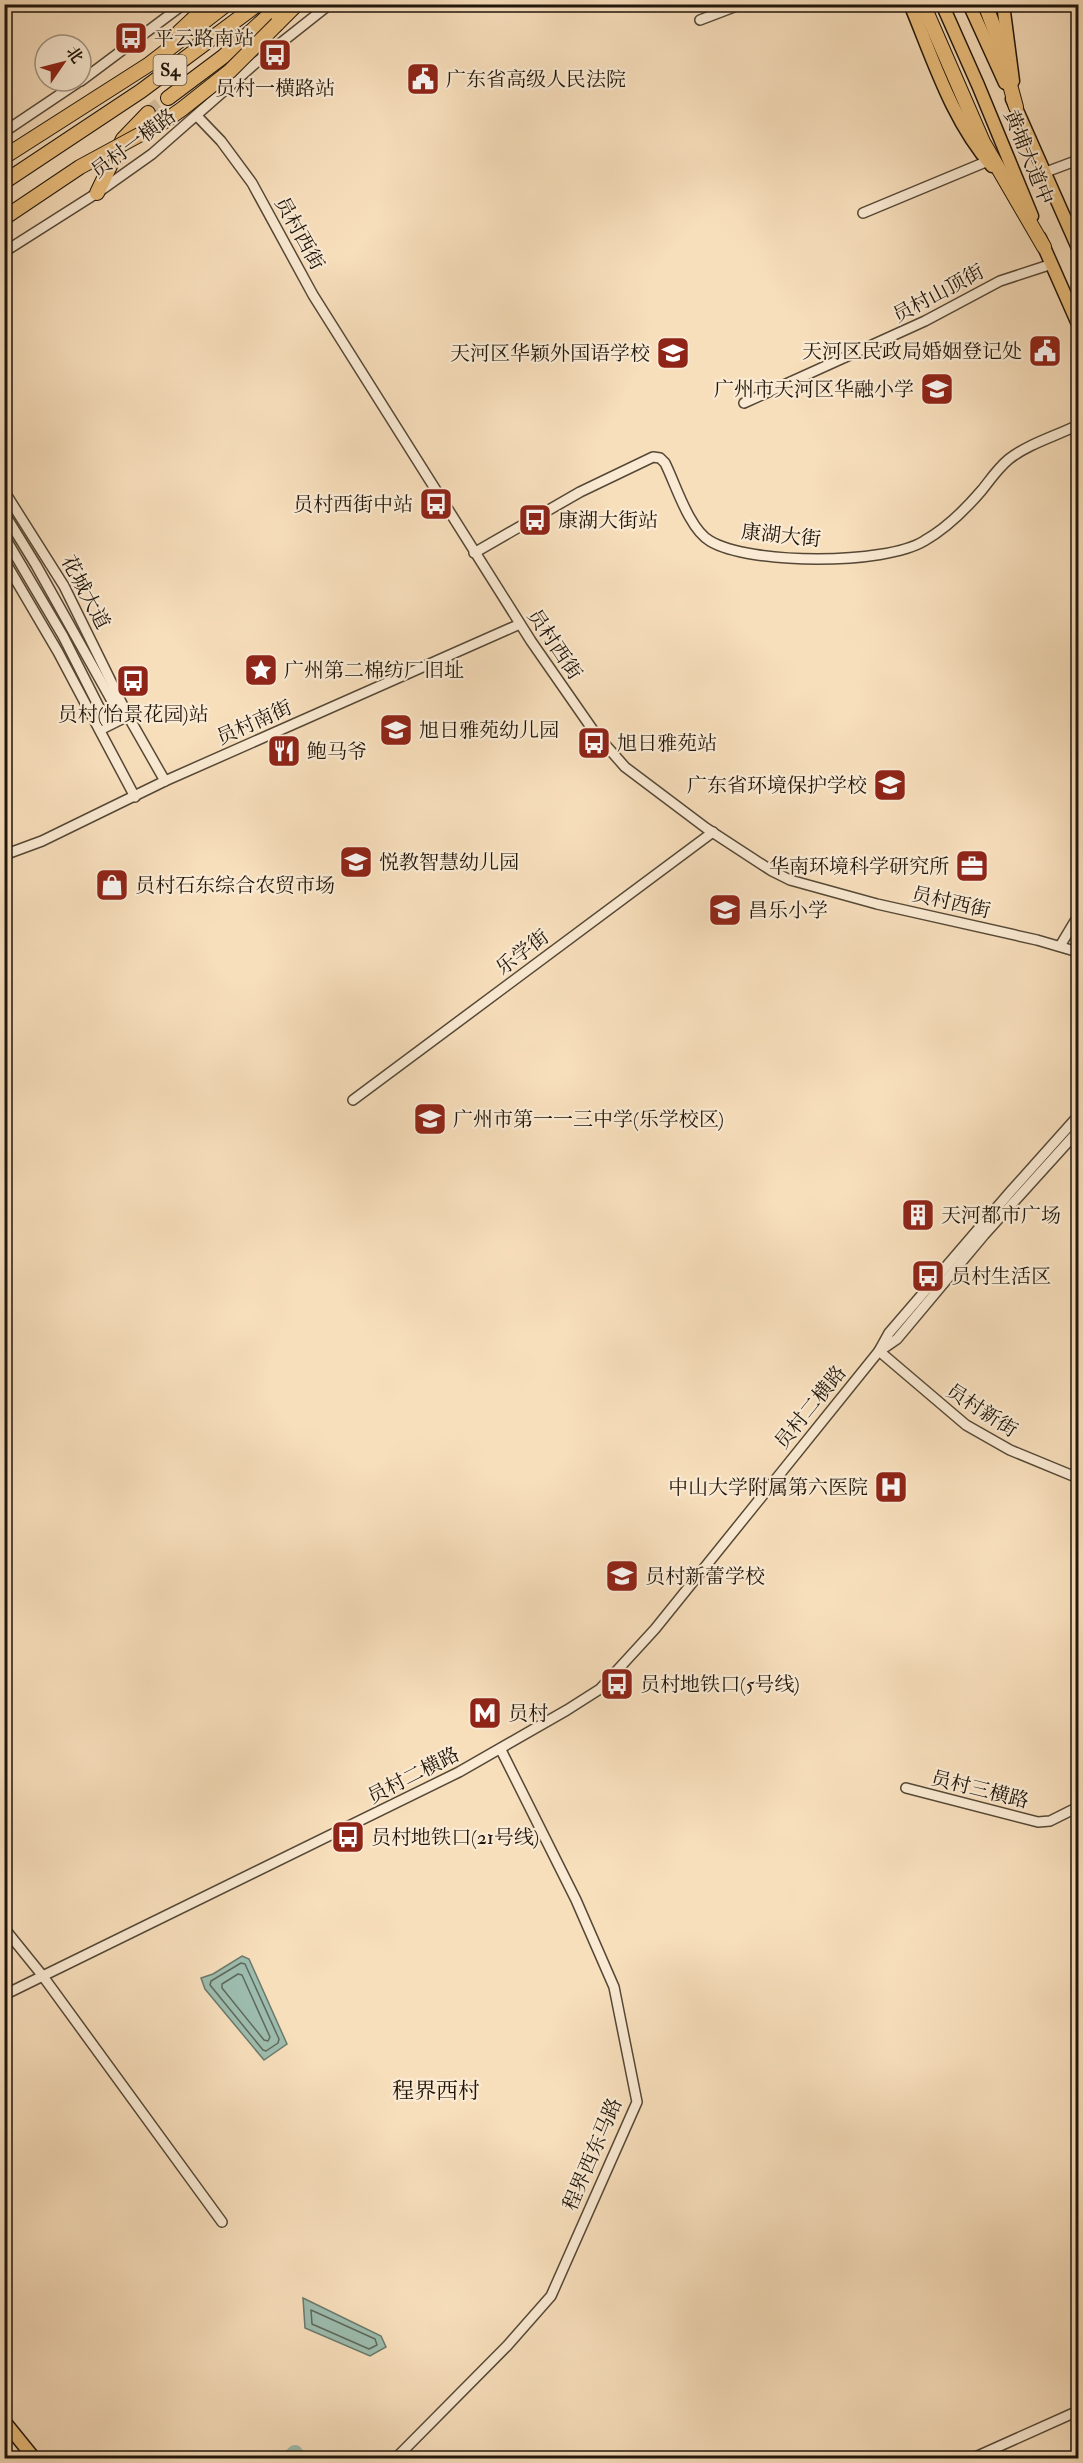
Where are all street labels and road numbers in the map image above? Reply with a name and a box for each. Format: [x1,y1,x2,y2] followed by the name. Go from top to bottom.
[154,55,186,85] road number: S4
[86,103,181,183] street label: 员村一横路
[998,106,1059,208] street label: 黄埔大道中
[269,192,330,274] street label: 员村西街
[888,259,988,328] street label: 员村山顶街
[740,519,822,552] street label: 康湖大街
[56,551,115,633] street label: 花城大道
[522,604,587,684] street label: 员村西街
[213,695,296,750] street label: 员村南街
[909,881,993,924] street label: 员村西街
[491,924,554,980] street label: 乐学街
[769,1361,852,1454] street label: 员村二横路
[941,1378,1022,1443] street label: 员村新街
[363,1742,463,1809] street label: 员村二横路
[928,1765,1031,1814] street label: 员村三横路
[558,2094,627,2214] street label: 程界西东马路

